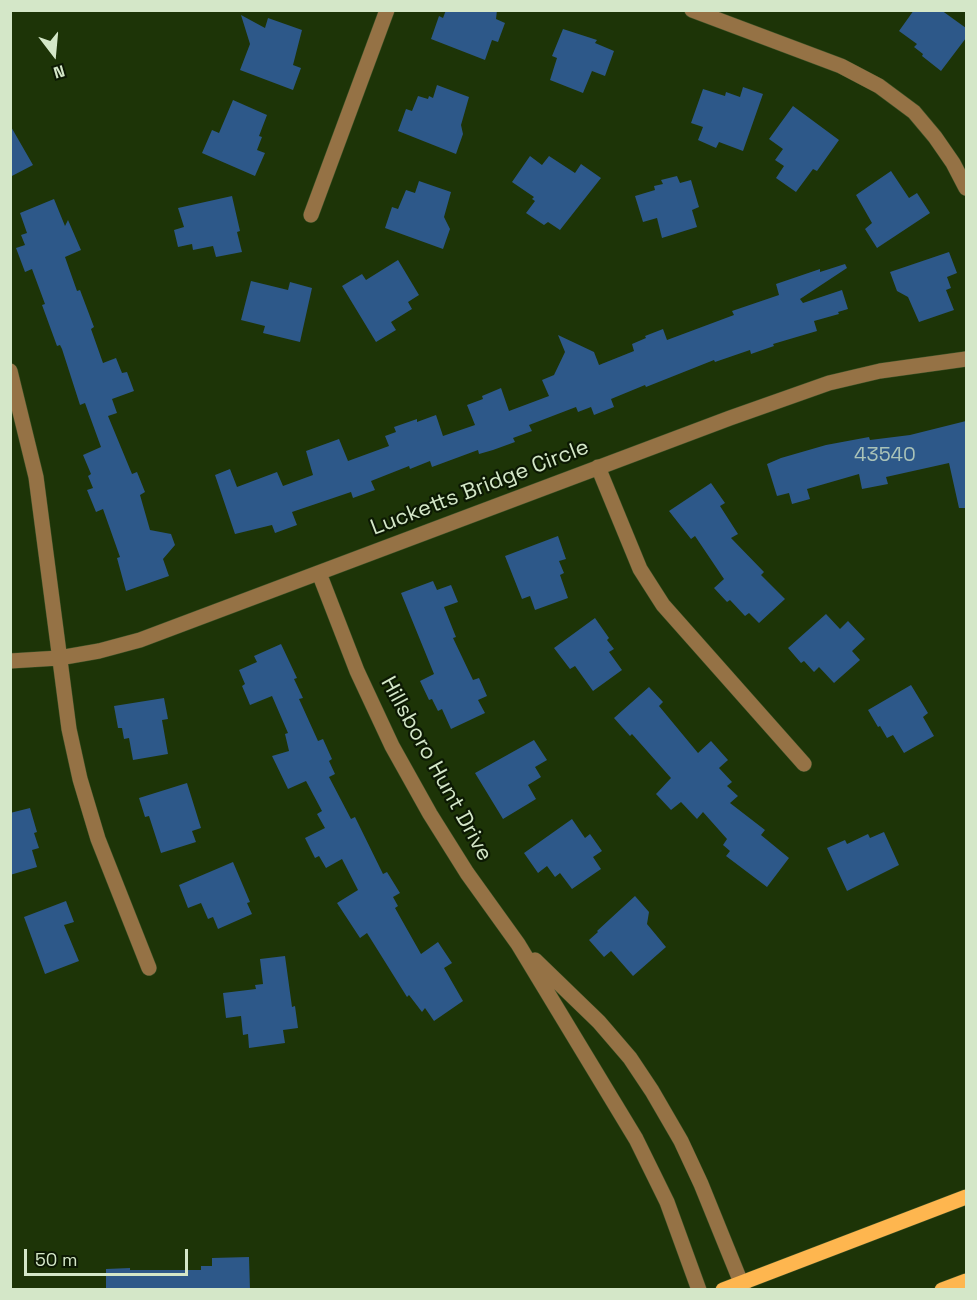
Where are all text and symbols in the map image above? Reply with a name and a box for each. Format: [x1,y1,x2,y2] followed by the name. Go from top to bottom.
[24,24,84,84] north arrow
[51,60,67,83] text: N
[367,434,593,542] street label: Lucketts Bridge Circle
[854,444,916,468] house number: 43540
[374,672,498,866] street label: Hillsboro Hunt Drive
[27,1237,190,1275] scale bar
[35,1248,77,1271] text: 50 m

